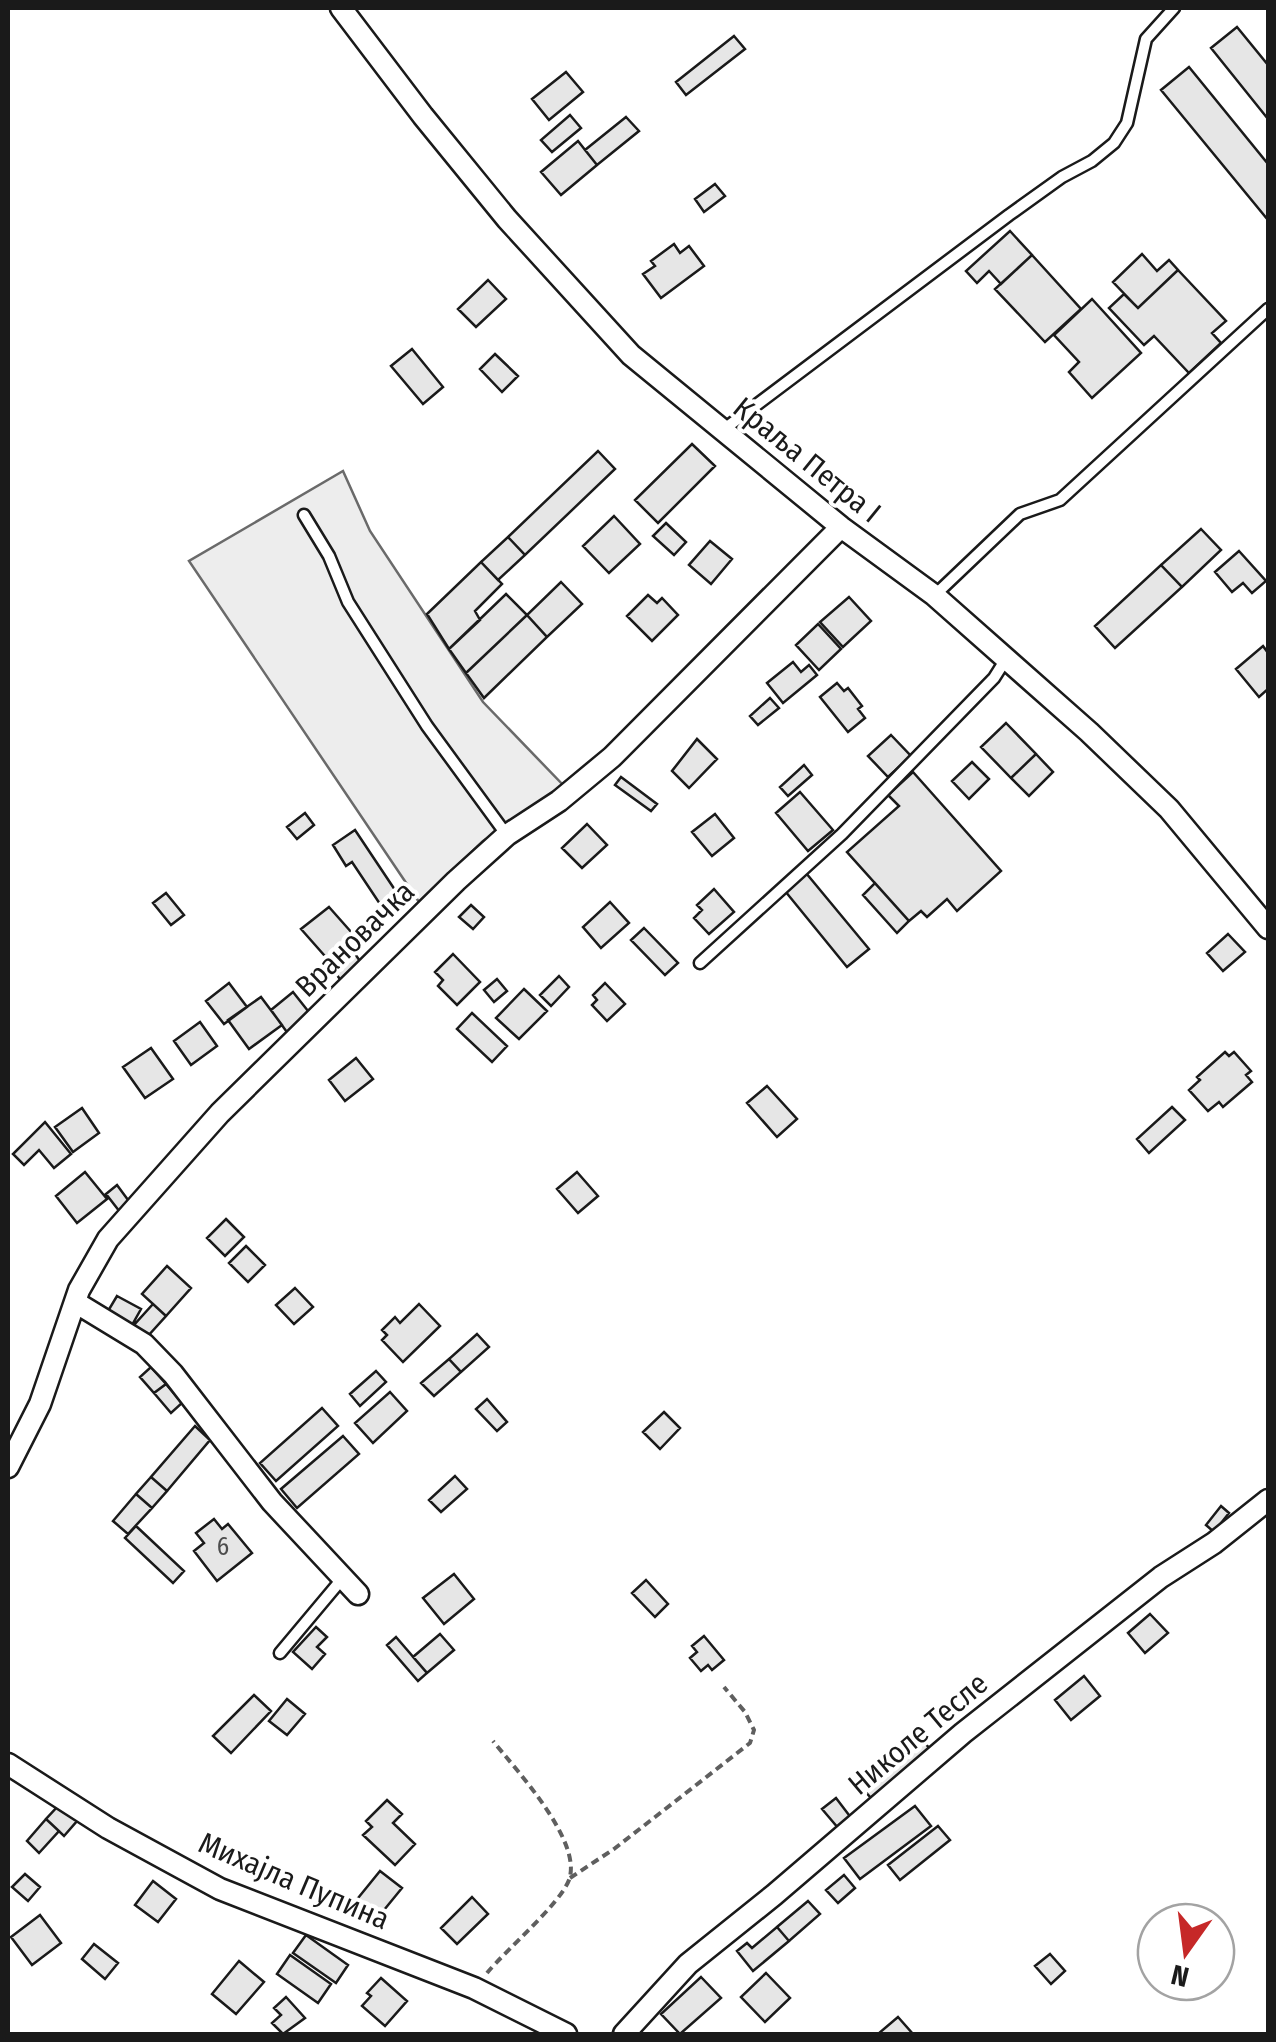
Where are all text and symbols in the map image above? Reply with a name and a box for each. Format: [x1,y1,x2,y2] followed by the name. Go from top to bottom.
[726,390,888,530] street label: Краља Петра I
[288,874,422,1004] street label: Врановачка
[217,1532,229,1562] house number: 6
[841,1665,995,1803] street label: Николе Тесле
[193,1825,395,1937] street label: Михајла Пупина
[1136,1902,1236,2002] north arrow
[1168,1958,1192,1994] text: N

